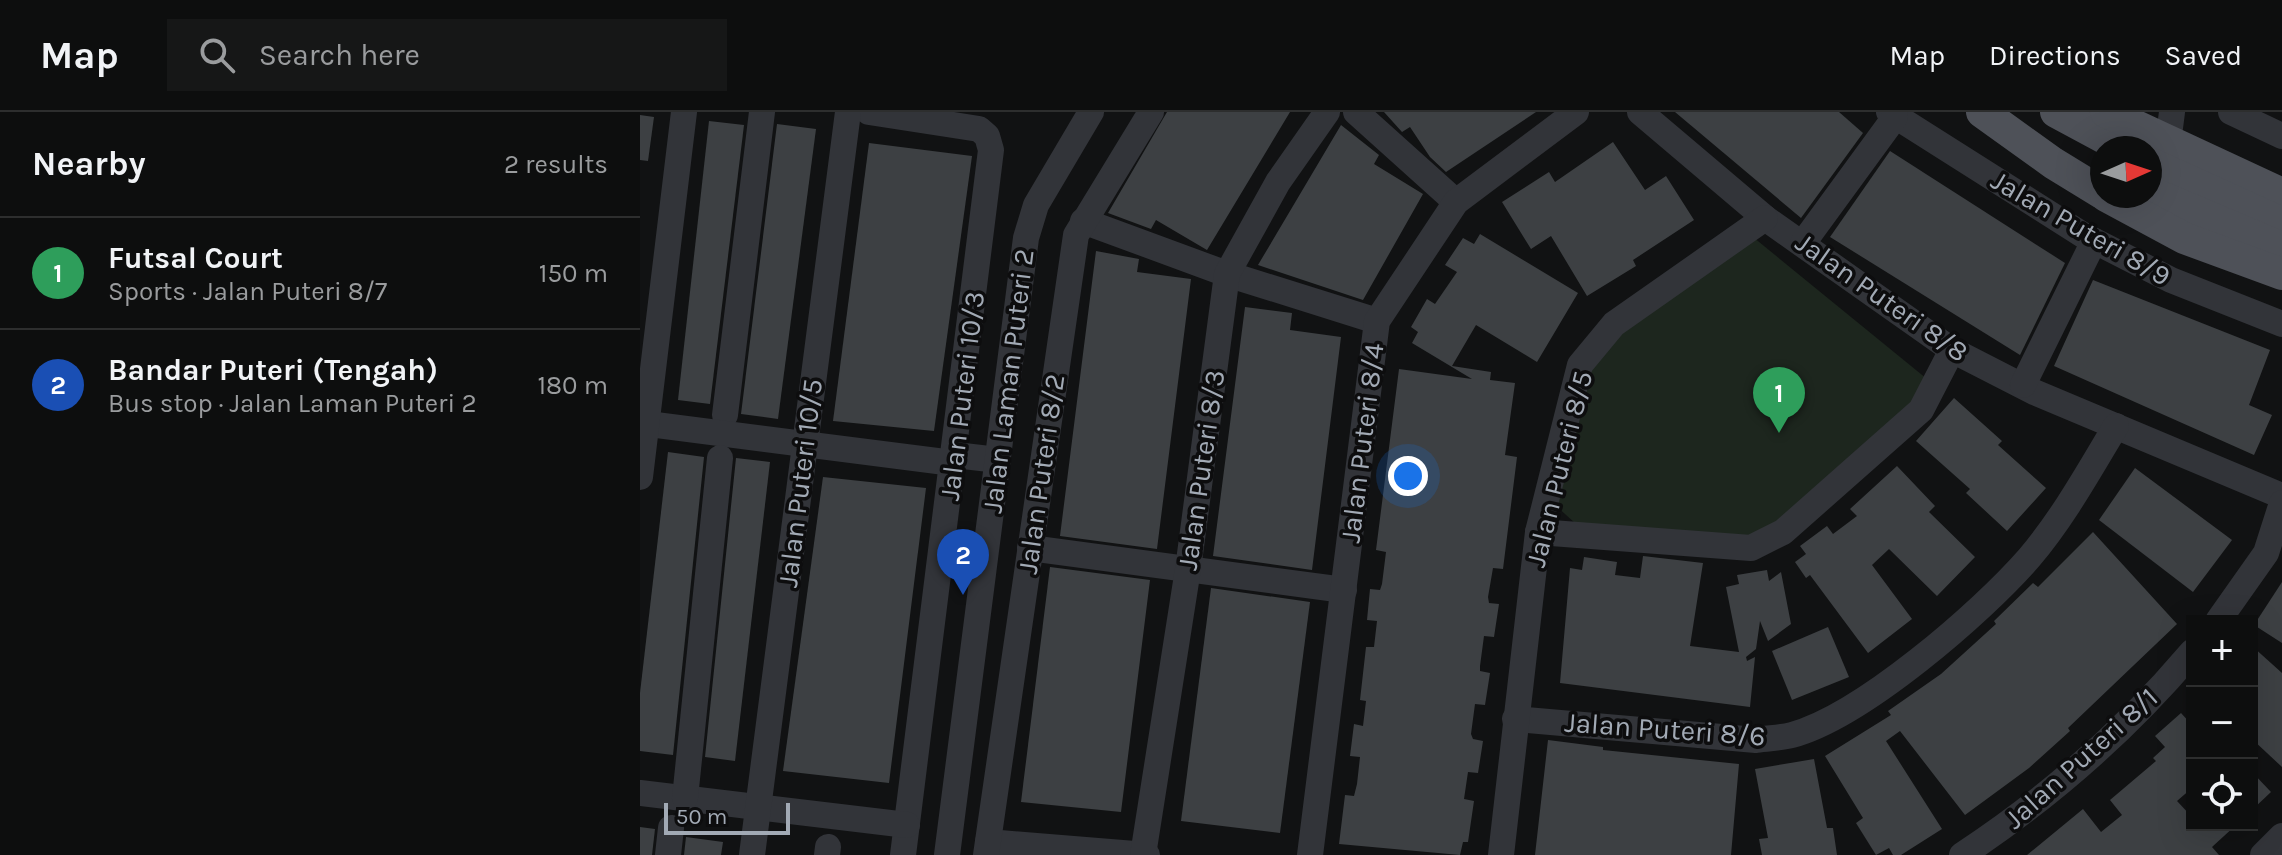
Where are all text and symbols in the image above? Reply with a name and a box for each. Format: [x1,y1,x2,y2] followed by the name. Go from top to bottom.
[167,19,727,91] search box
[40,33,119,78] text: Map
[195,33,239,77] icon: search
[259,37,420,73] text: Search here
[1890,39,1945,72] text: Map
[1989,39,2121,72] text: Directions
[2165,39,2242,72] text: Saved
[2090,136,2162,208] north arrow
[32,144,146,184] text: Nearby
[504,149,608,180] text: 2 results
[1985,163,2177,293] street label: Jalan Puteri 8/9
[1790,225,1974,369] street label: Jalan Puteri 8/8
[108,240,283,276] text: Futsal Court
[975,247,1041,515] street label: Jalan Laman Puteri 2
[53,258,63,289] text: 1
[539,258,608,289] text: 150 m
[108,276,387,307] text: Sports · Jalan Puteri 8/7
[933,290,991,502] street label: Jalan Puteri 10/3
[1333,341,1391,545] street label: Jalan Puteri 8/4
[108,352,438,388] text: Bandar Puteri (Tengah)
[1519,367,1599,571] street label: Jalan Puteri 8/5
[1753,367,1805,433] pin: 1
[1171,368,1231,572] street label: Jalan Puteri 8/3
[50,370,66,401] text: 2
[538,370,608,401] text: 180 m
[1011,372,1071,576] street label: Jalan Puteri 8/2
[771,377,829,589] street label: Jalan Puteri 10/5
[108,388,476,419] text: Bus stop · Jalan Laman Puteri 2
[1388,456,1428,496] your location
[937,529,989,595] pin: 2
[2186,615,2258,831] map controls
[2186,615,2258,687] button: +
[1998,681,2164,835] street label: Jalan Puteri 8/1
[2186,687,2258,759] button: −
[1563,706,1767,752] street label: Jalan Puteri 8/6
[2186,759,2258,831] button: locate
[664,799,790,835] scale bar
[676,804,727,830] text: 50 m

